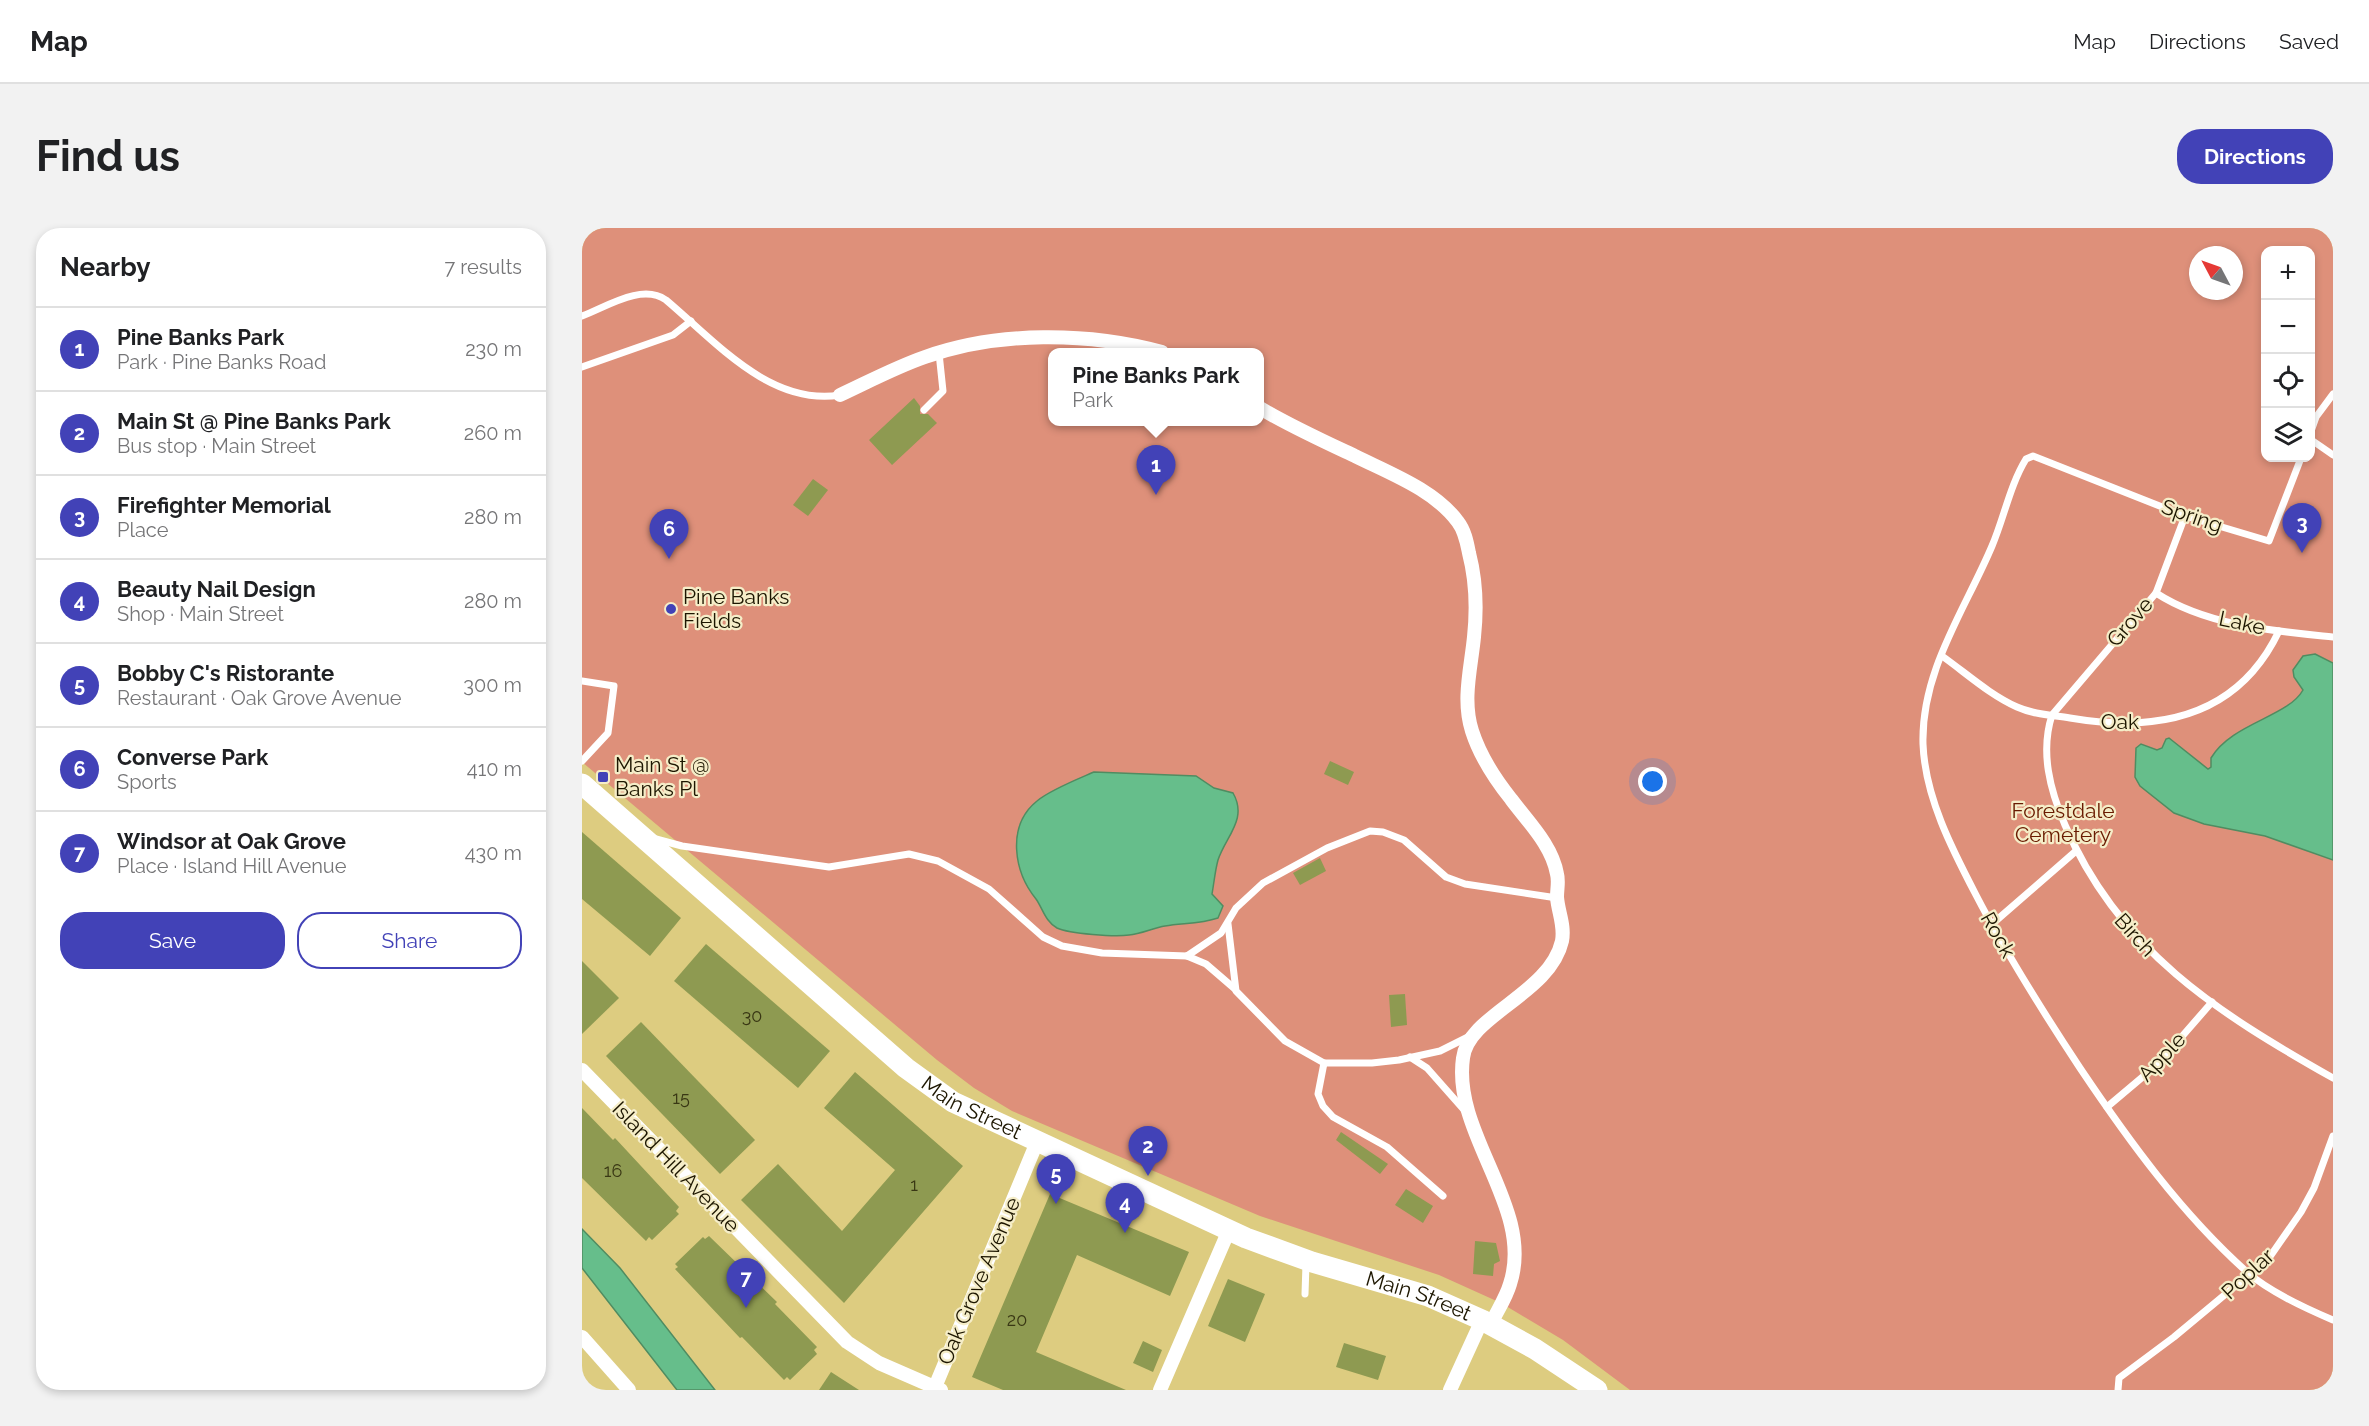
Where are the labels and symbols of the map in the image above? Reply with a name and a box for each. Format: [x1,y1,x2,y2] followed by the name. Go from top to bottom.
[2189,246,2243,300] north arrow
[1136,446,1176,495] pin: 1
[2158,493,2226,538] street label: Spring
[2282,504,2322,553] pin: 3
[650,510,688,559] pin: 6
[683,584,790,633] place label: Pine Banks Fields
[2101,592,2158,652] street label: Grove
[664,602,678,616] marker: Pine Banks Fields
[2217,605,2267,640] street label: Lake
[2101,709,2139,734] street label: Oak
[615,752,709,801] place label: Main St @ Banks Pl
[1638,767,1667,796] your location
[596,770,610,784] marker: Main St @ Banks Pl
[2011,798,2115,847] park label: Forestdale Cemetery
[1976,907,2021,962] street label: Rock
[2110,908,2161,961] street label: Birch
[742,1005,762,1026] house number: 30
[2133,1027,2191,1086] street label: Apple
[917,1070,1026,1144] street label: Main Street
[672,1087,690,1108] house number: 15
[608,1096,745,1237] street label: Island Hill Avenue
[1128,1126,1168,1176] pin: 2
[1036,1154,1076,1204] pin: 5
[604,1160,622,1181] house number: 16
[910,1174,918,1195] house number: 1
[1106,1184,1144,1233] pin: 4
[932,1193,1025,1368] street label: Oak Grove Avenue
[2216,1243,2280,1304] street label: Poplar
[726,1258,766,1308] pin: 7
[1363,1265,1475,1326] street label: Main Street
[1007,1309,1027,1330] house number: 20

